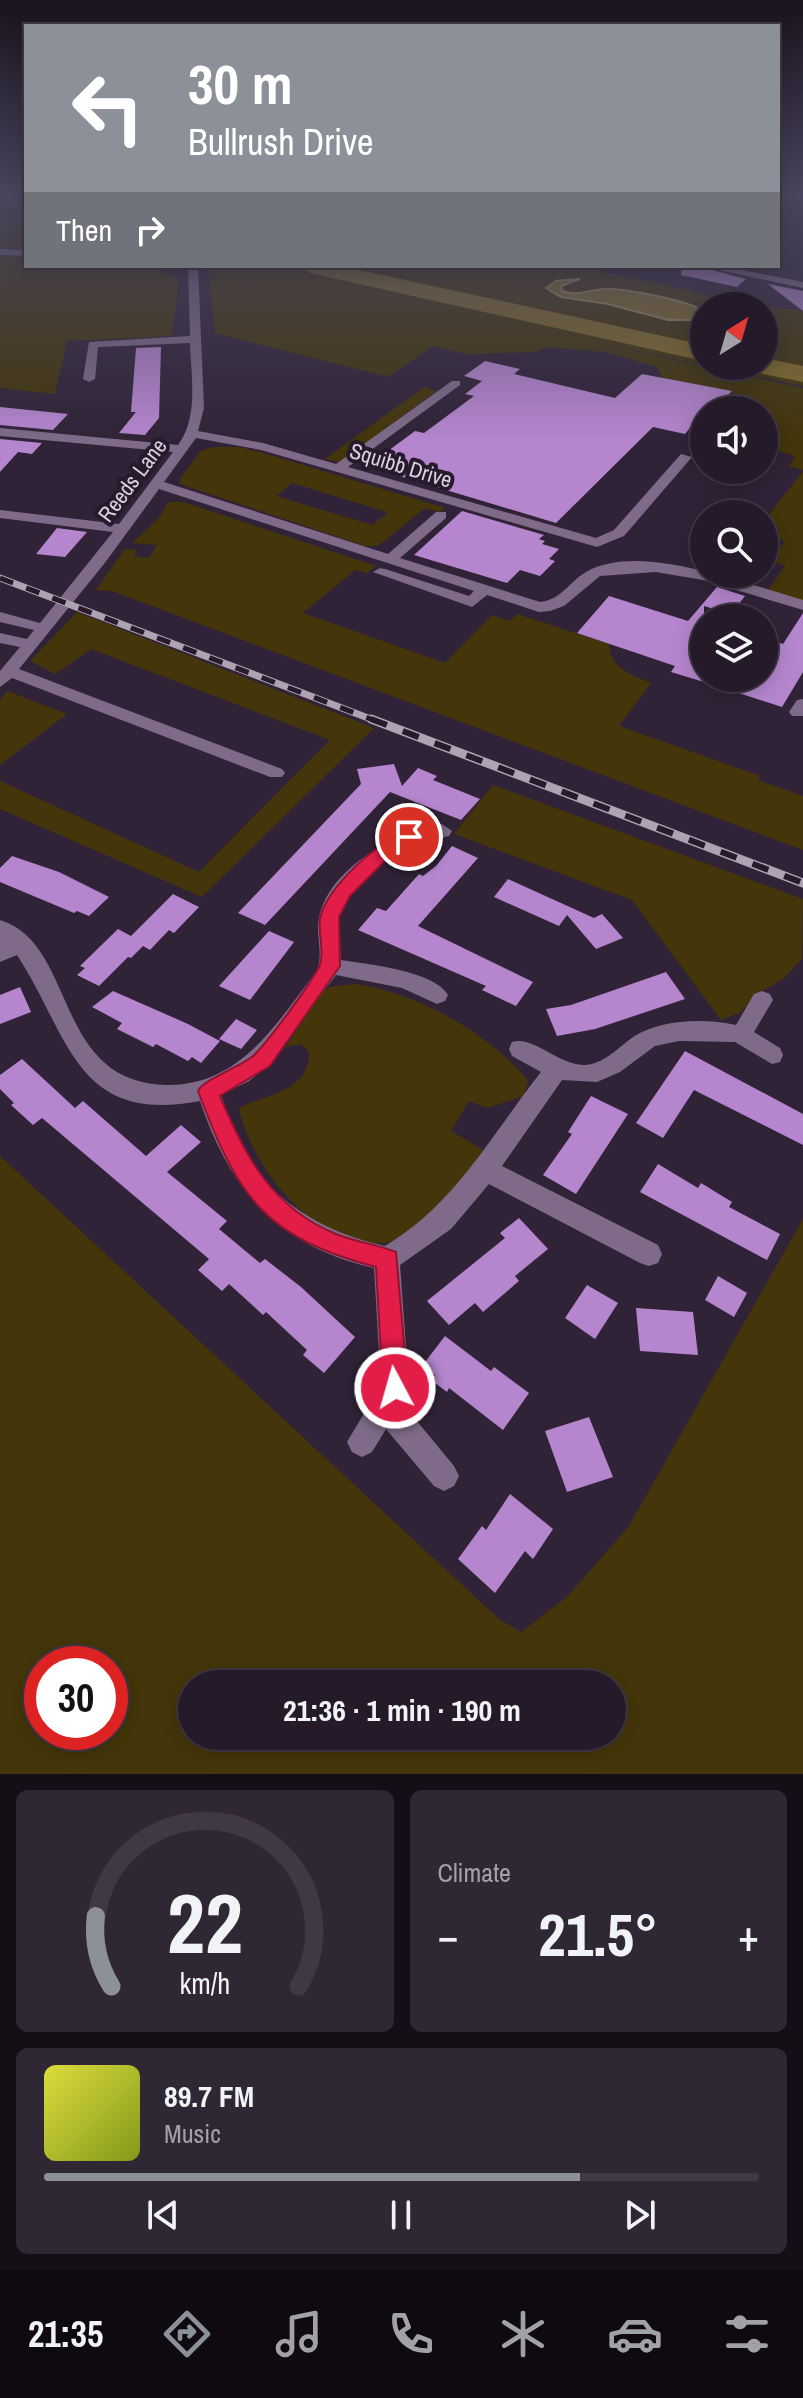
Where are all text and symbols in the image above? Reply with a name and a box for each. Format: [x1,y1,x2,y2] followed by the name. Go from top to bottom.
[188,46,293,121] text: 30 m
[56,56,160,160] icon: left
[188,118,373,166] text: Bullrush Drive
[128,208,172,252] icon: right
[56,210,112,250] text: Then
[690,292,778,380] north arrow
[690,292,778,692] map controls
[690,396,778,484] button: sound
[91,432,173,528] street label: Reeds Lane
[346,435,456,495] street label: Squibb Drive
[690,500,778,588] button: search
[690,604,778,692] button: layers
[375,803,443,871] pin
[387,815,431,859] icon: arrive
[353,1346,437,1430] position arrow
[24,1646,128,1750] speed limit sign: 30
[283,1690,521,1730] text: 21:36 · 1 min · 190 m
[438,1855,511,1890] text: Climate
[167,1867,243,1979] text: 22
[538,1894,658,1975] text: 21.5°
[438,1905,459,1965] text: −
[738,1905,759,1965] text: +
[179,1964,230,2003] text: km/h
[164,2076,254,2116] text: 89.7 FM
[164,2116,221,2151] text: Music
[141,2193,185,2237] icon: previous
[379,2193,423,2237] icon: pause
[618,2193,662,2237] icon: next
[159,2306,215,2362] icon: directions
[271,2306,327,2362] icon: music
[383,2306,439,2362] icon: phone
[495,2306,551,2362] icon: climate
[607,2306,663,2362] icon: car
[719,2306,775,2362] icon: filters
[28,2310,103,2358] text: 21:35

